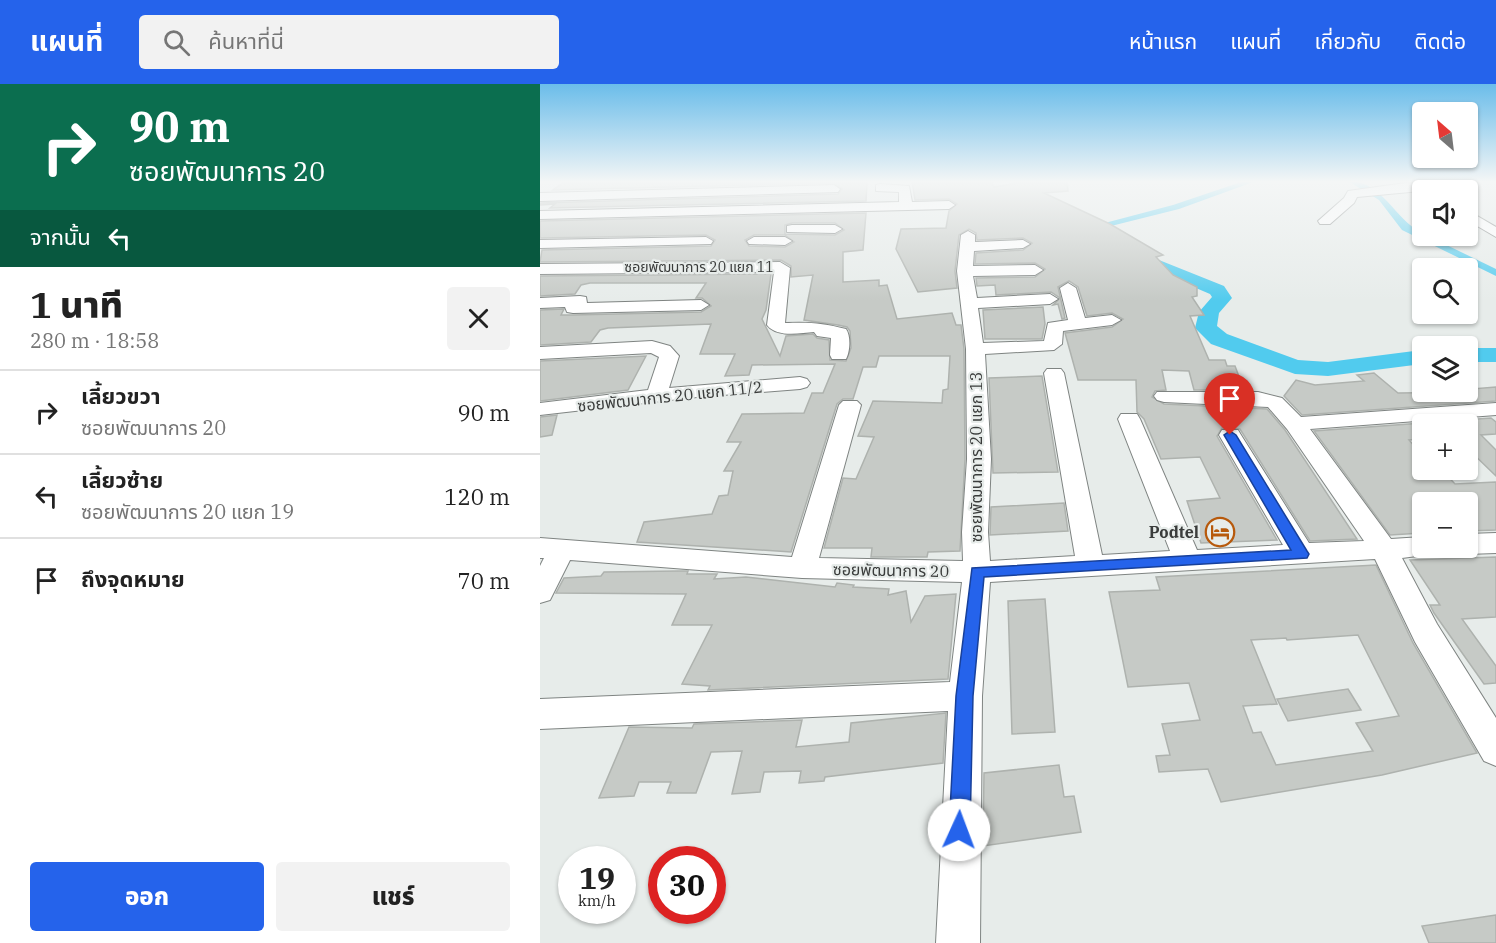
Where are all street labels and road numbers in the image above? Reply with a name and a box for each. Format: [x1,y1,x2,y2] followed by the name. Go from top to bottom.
[624,258,774,276] street label: ซอยพัฒนาการ 20 แยก 11
[966,372,986,542] street label: ซอยพัฒนาการ 20 แยก 13
[576,376,764,416] street label: ซอยพัฒนาการ 20 แยก 11/2
[833,559,949,581] street label: ซอยพัฒนาการ 20

